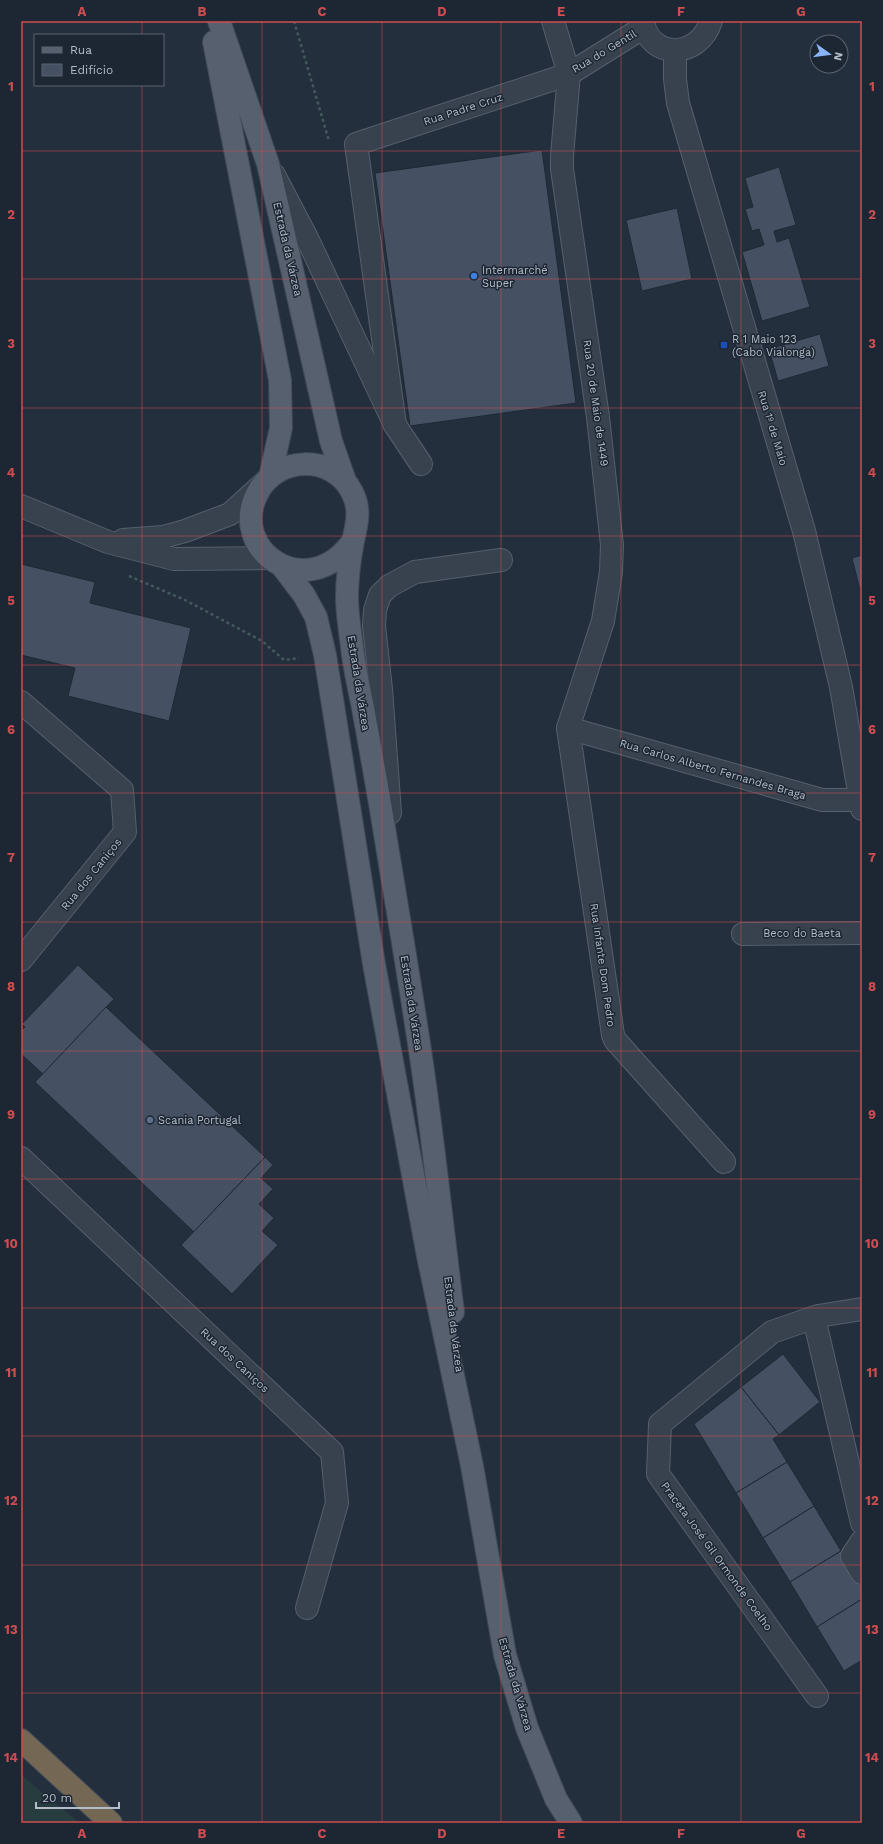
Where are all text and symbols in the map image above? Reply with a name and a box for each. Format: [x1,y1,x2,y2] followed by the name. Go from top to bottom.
[78,4,87,19] text: A
[198,4,207,19] text: B
[318,4,327,19] text: C
[437,4,447,19] text: D
[557,4,565,19] text: E
[677,4,685,19] text: F
[796,4,806,19] text: G
[570,27,639,76] street label: Rua do Gentil
[34,34,164,86] legend
[809,34,849,74] north arrow
[70,43,92,57] text: Rua
[831,51,846,62] text: N
[70,63,113,77] text: Edifício
[8,79,14,94] text: 1
[869,79,875,94] text: 1
[422,90,505,128] street label: Rua Padre Cruz
[270,201,305,298] street label: Estrada da Várzea
[7,207,15,222] text: 2
[868,207,876,222] text: 2
[482,264,548,290] place label: Intermarché Super
[469,271,479,281] marker: Intermarché Super
[732,333,815,359] place label: R 1 Maio 123 (Cabo Vialonga)
[7,336,15,351] text: 3
[868,336,876,351] text: 3
[580,339,611,467] street label: Rua 20 de Maio de 1449
[719,340,729,350] marker: R 1 Maio 123 (Cabo Vialonga)
[755,389,790,467] street label: Rua 1º de Maio
[7,465,16,480] text: 4
[868,465,877,480] text: 4
[7,593,15,608] text: 5
[868,593,876,608] text: 5
[345,634,372,732] street label: Estrada da Várzea
[7,722,15,737] text: 6
[868,722,876,737] text: 6
[618,737,808,802] street label: Rua Carlos Alberto Fernandes Braga
[58,836,125,913] street label: Rua dos Caniços
[7,850,15,865] text: 7
[868,850,876,865] text: 7
[587,902,618,1028] street label: Rua Infante Dom Pedro
[763,927,841,940] street label: Beco do Baeta
[398,954,425,1052] street label: Estrada da Várzea
[7,979,15,994] text: 8
[868,979,876,994] text: 8
[7,1107,15,1122] text: 9
[868,1107,876,1122] text: 9
[158,1114,242,1127] place label: Scania Portugal
[145,1115,155,1125] marker: Scania Portugal
[4,1236,18,1251] text: 10
[865,1236,879,1251] text: 10
[441,1275,466,1373] street label: Estrada da Várzea
[198,1325,272,1396] street label: Rua dos Caniços
[5,1365,17,1380] text: 11
[866,1365,878,1380] text: 11
[658,1479,775,1633] street label: Praceta José Gil Ormonde Coelho
[4,1493,18,1508] text: 12
[865,1493,879,1508] text: 12
[4,1622,18,1637] text: 13
[865,1622,879,1637] text: 13
[496,1636,535,1732] street label: Estrada da Várzea
[4,1750,19,1765] text: 14
[865,1750,880,1765] text: 14
[36,1784,119,1810] scale bar
[42,1791,72,1805] text: 20 m
[78,1826,87,1841] text: A
[198,1826,207,1841] text: B
[318,1826,327,1841] text: C
[437,1826,447,1841] text: D
[557,1826,565,1841] text: E
[677,1826,685,1841] text: F
[796,1826,806,1841] text: G

